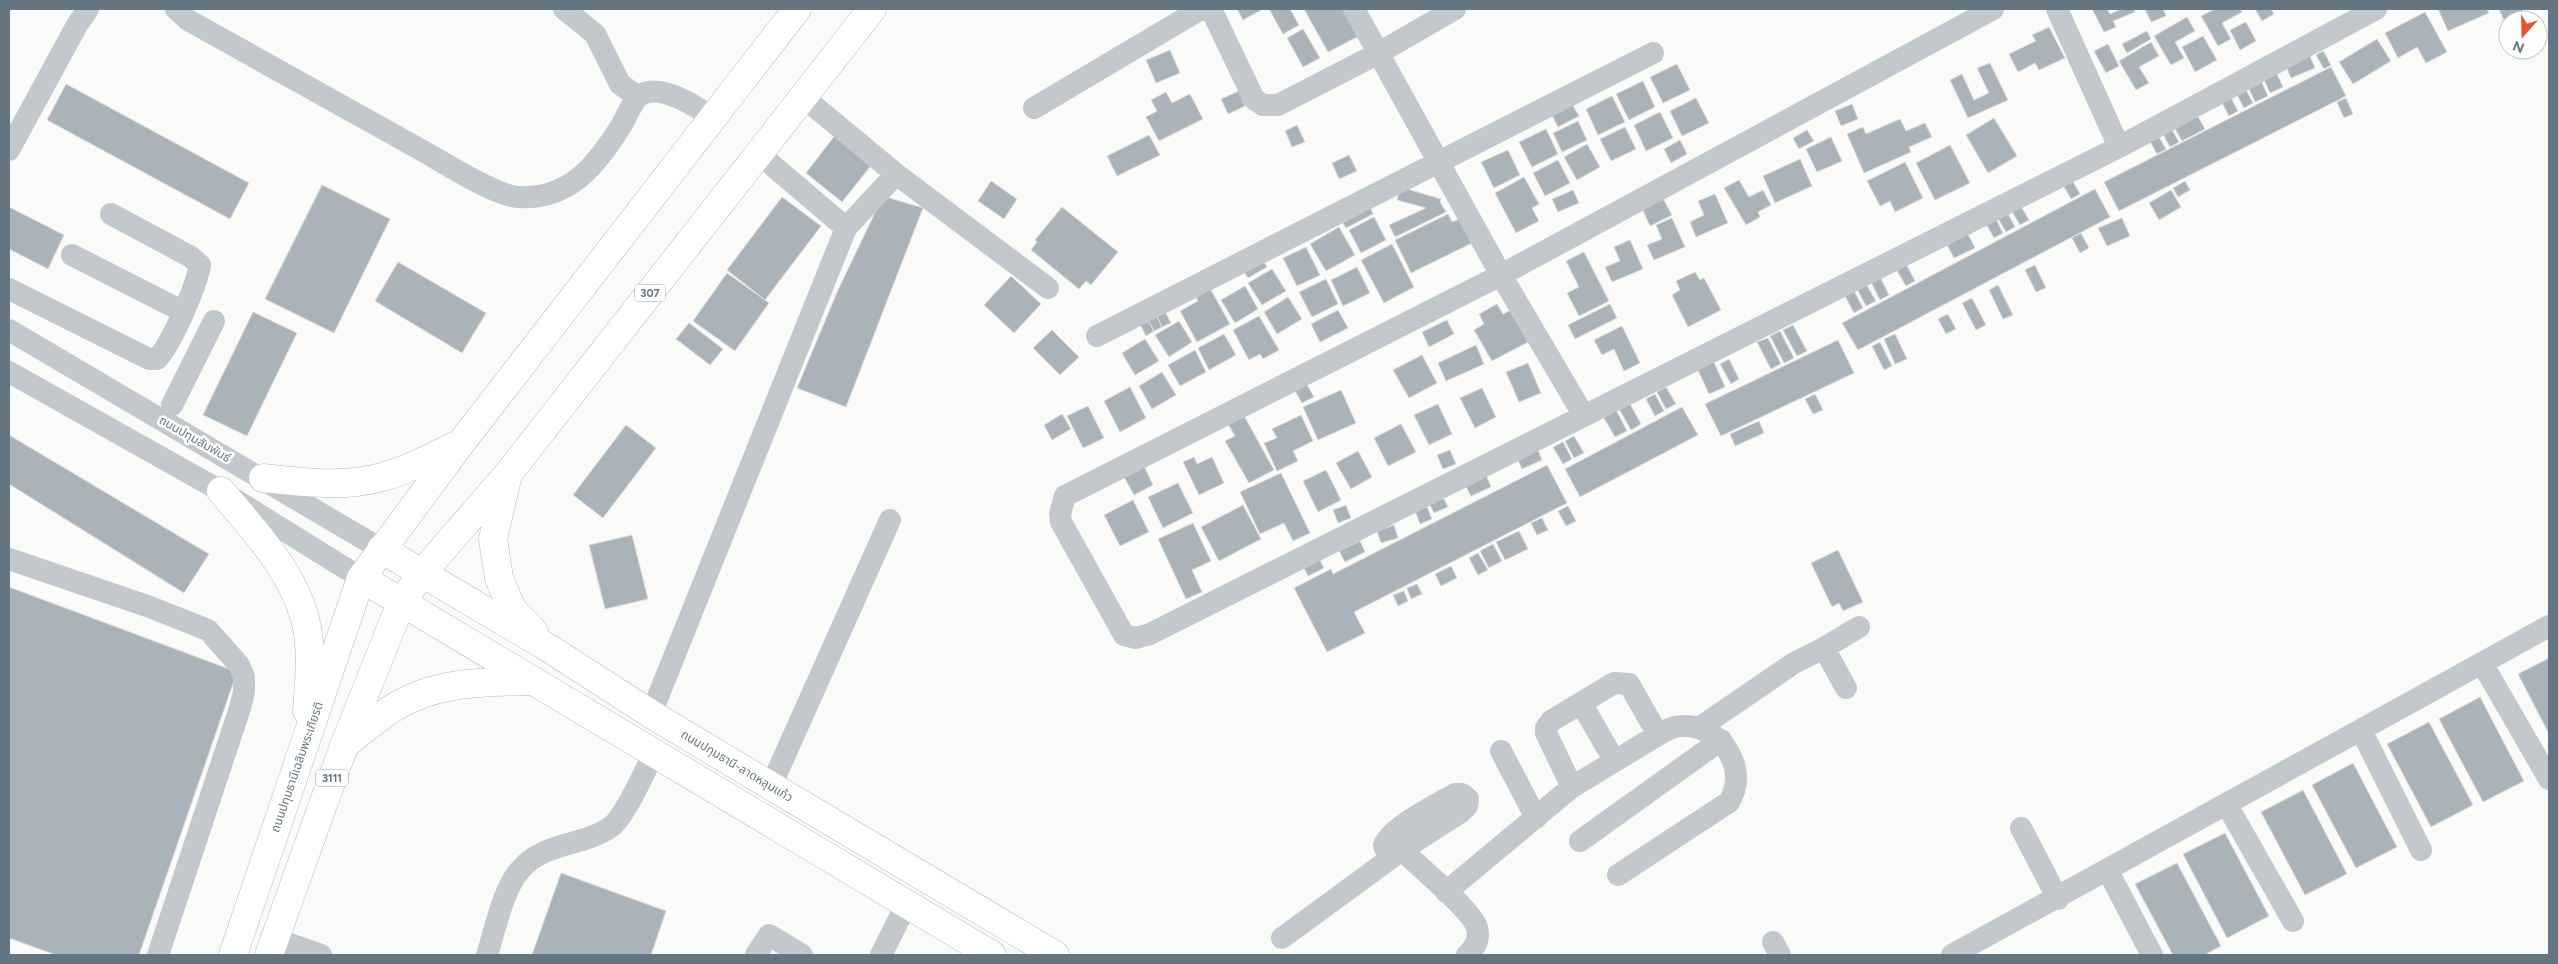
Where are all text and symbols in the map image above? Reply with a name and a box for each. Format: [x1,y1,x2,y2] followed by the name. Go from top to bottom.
[2498,10,2548,60] north arrow
[2511,37,2527,57] text: N
[635,284,665,302] road number: 307
[157,413,233,465] street label: ถนนปทุมสัมพันธ์
[268,700,326,834] street label: ถนนปทุมธานีเฉลิมพระเกียรติ
[679,727,796,805] street label: ถนนปทุมธานี-ลาดหลุมแก้ว
[316,770,348,786] road number: 3111

